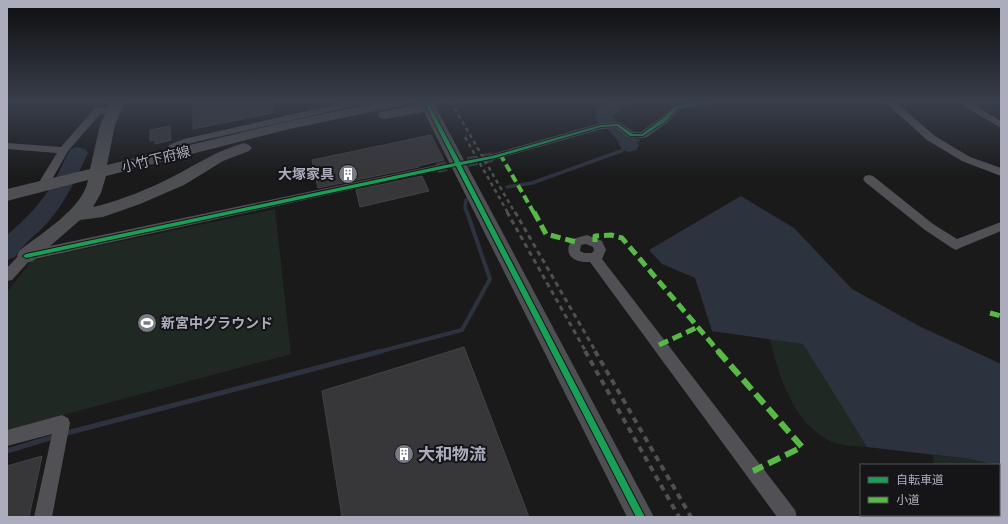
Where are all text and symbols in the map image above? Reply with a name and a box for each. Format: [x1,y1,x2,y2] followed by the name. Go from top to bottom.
[120,142,192,176] street label: 小竹下府線
[337,163,359,185] building icon: 大塚家具
[278,165,334,183] place label: 大塚家具
[136,312,158,334] sports icon: 新宮中グラウンド
[161,314,273,332] place label: 新宮中グラウンド
[393,443,415,465] building icon: 大和物流
[418,444,486,464] place label: 大和物流
[860,464,1000,516] legend
[896,472,944,487] text: 自転車道
[896,492,920,507] text: 小道

